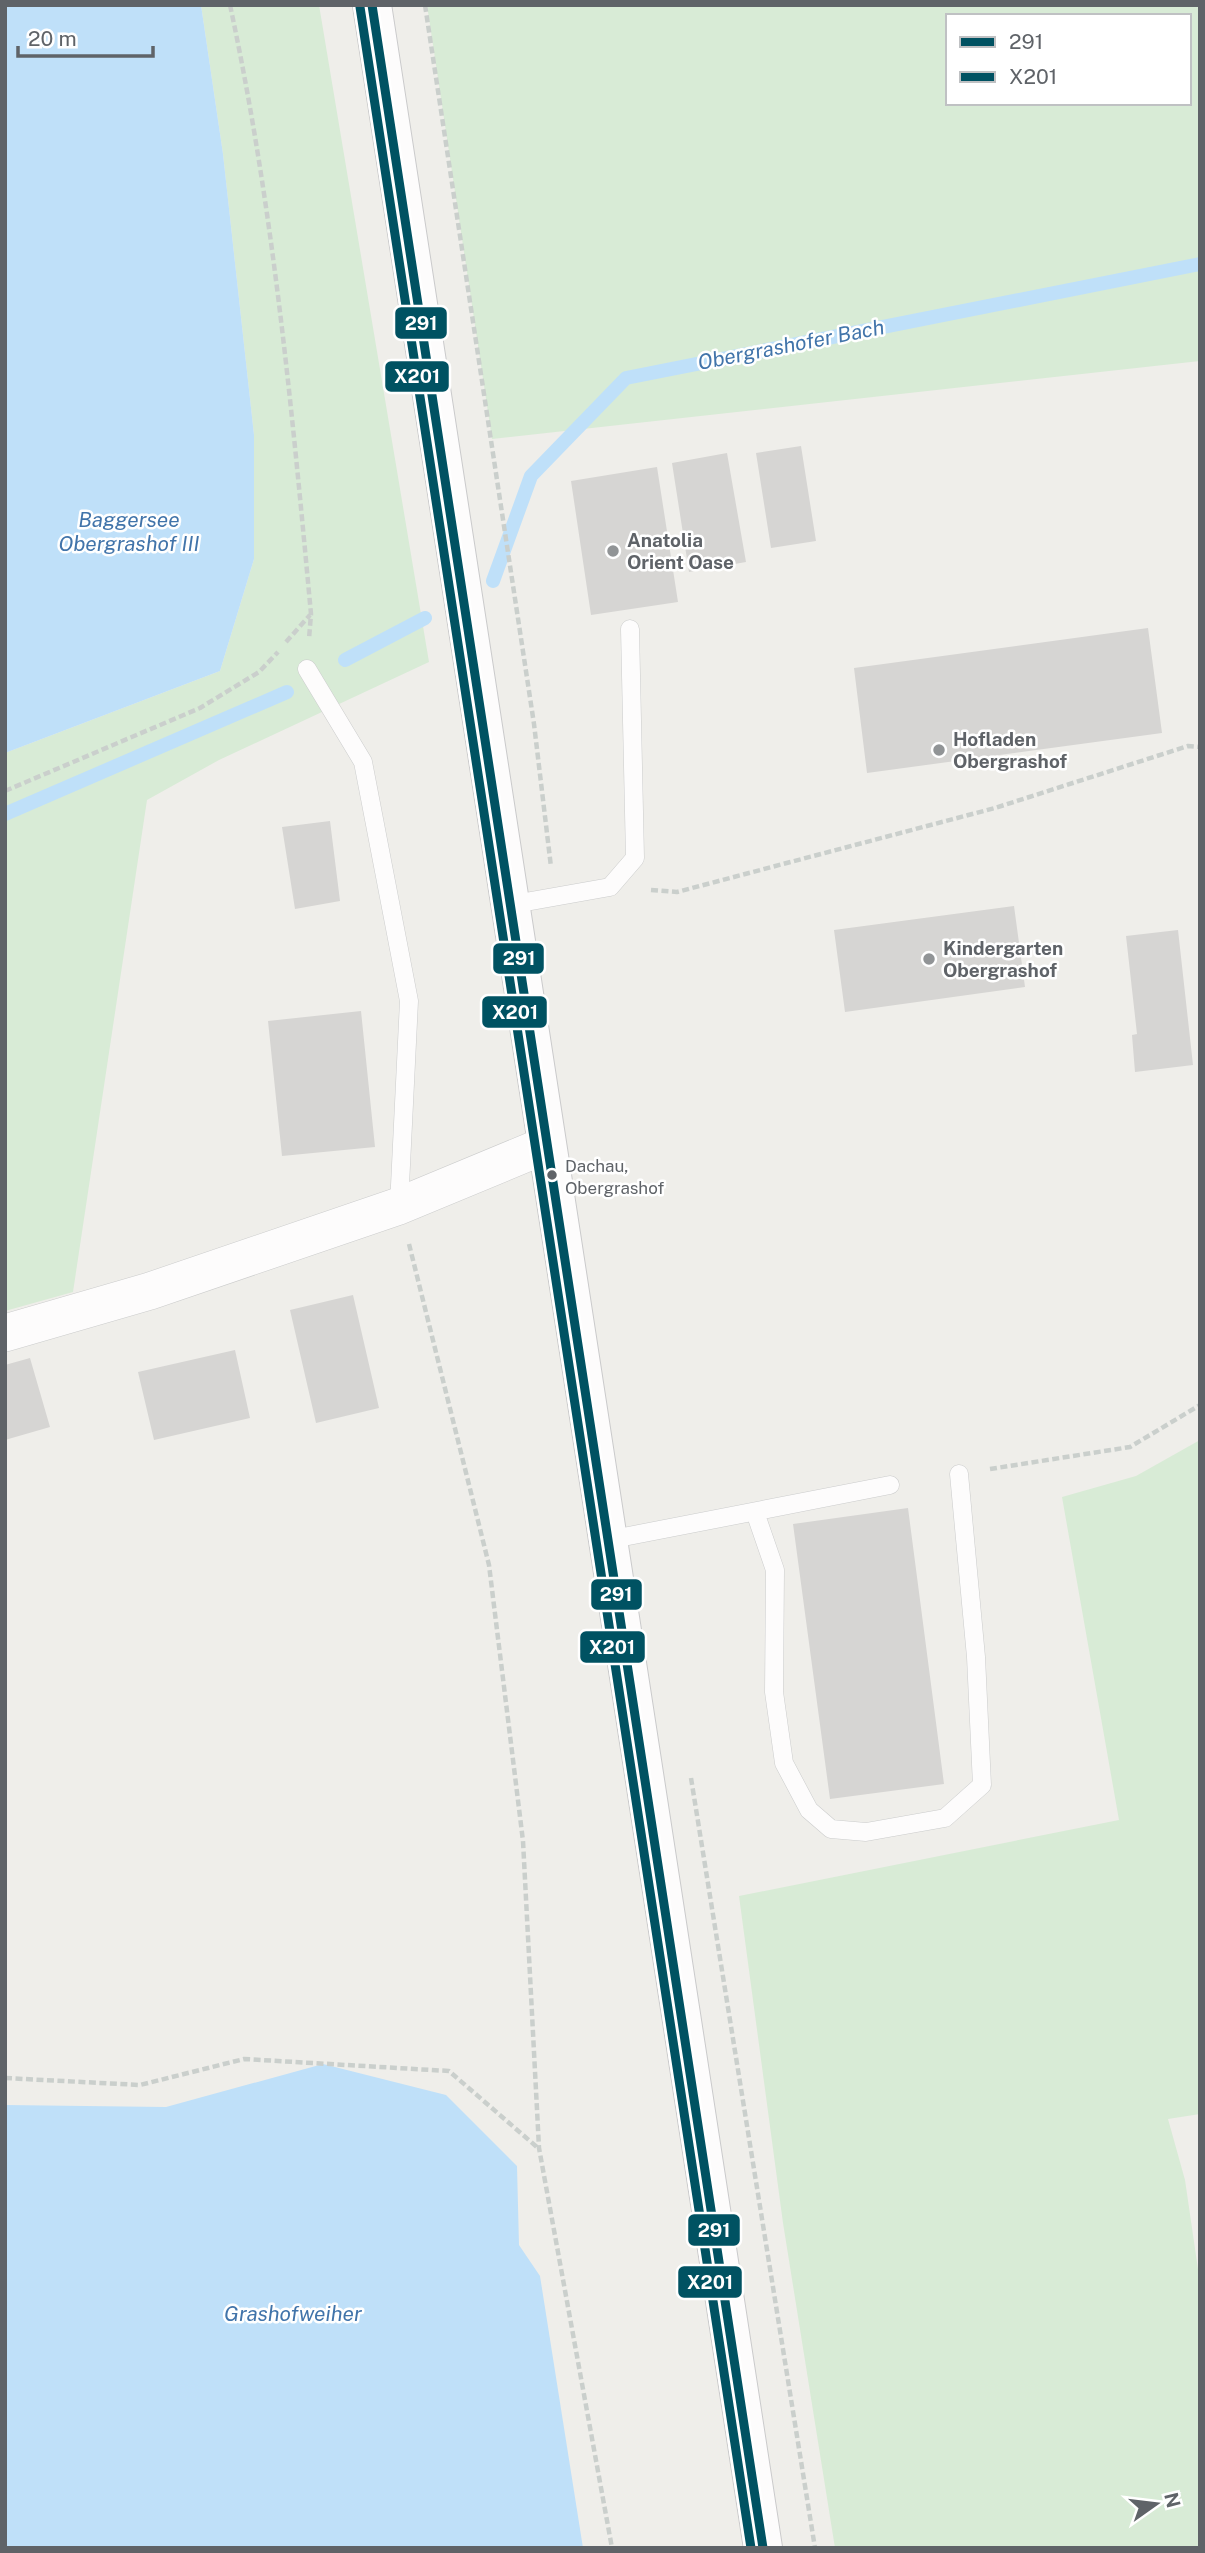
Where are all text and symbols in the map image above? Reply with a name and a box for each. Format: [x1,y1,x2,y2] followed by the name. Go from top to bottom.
[18,14,152,58] scale bar
[946,14,1191,105] legend
[28,26,77,51] text: 20 m
[1009,29,1043,54] text: 291
[1009,64,1057,89] text: X201
[394,306,448,340] line badge: 291
[405,312,437,334] text: 291
[695,314,886,375] water label: Obergrashofer Bach
[384,360,450,393] line badge: X201
[394,365,440,387] text: X201
[59,507,199,556] water label: Baggersee Obergrashof III
[627,529,734,573] place label: Anatolia Orient Oase
[605,543,621,559] marker: Anatolia Orient Oase
[953,728,1068,772] place label: Hofladen Obergrashof
[931,742,947,758] marker: Hofladen Obergrashof
[943,937,1063,981] place label: Kindergarten Obergrashof
[492,942,545,975] line badge: 291
[503,947,535,969] text: 291
[921,951,937,967] marker: Kindergarten Obergrashof
[481,995,548,1029] line badge: X201
[492,1001,538,1023] text: X201
[565,1156,664,1198] place label: Dachau, Obergrashof
[545,1168,559,1182] marker: Dachau, Obergrashof
[590,1578,643,1611] line badge: 291
[600,1583,632,1605] text: 291
[579,1630,646,1664] line badge: X201
[589,1636,635,1658] text: X201
[687,2213,741,2247] line badge: 291
[698,2219,730,2241] text: 291
[677,2265,743,2299] line badge: X201
[687,2271,733,2293] text: X201
[224,2301,363,2326] water label: Grashofweiher
[1121,2469,1191,2539] north arrow
[1160,2490,1185,2510] text: N

